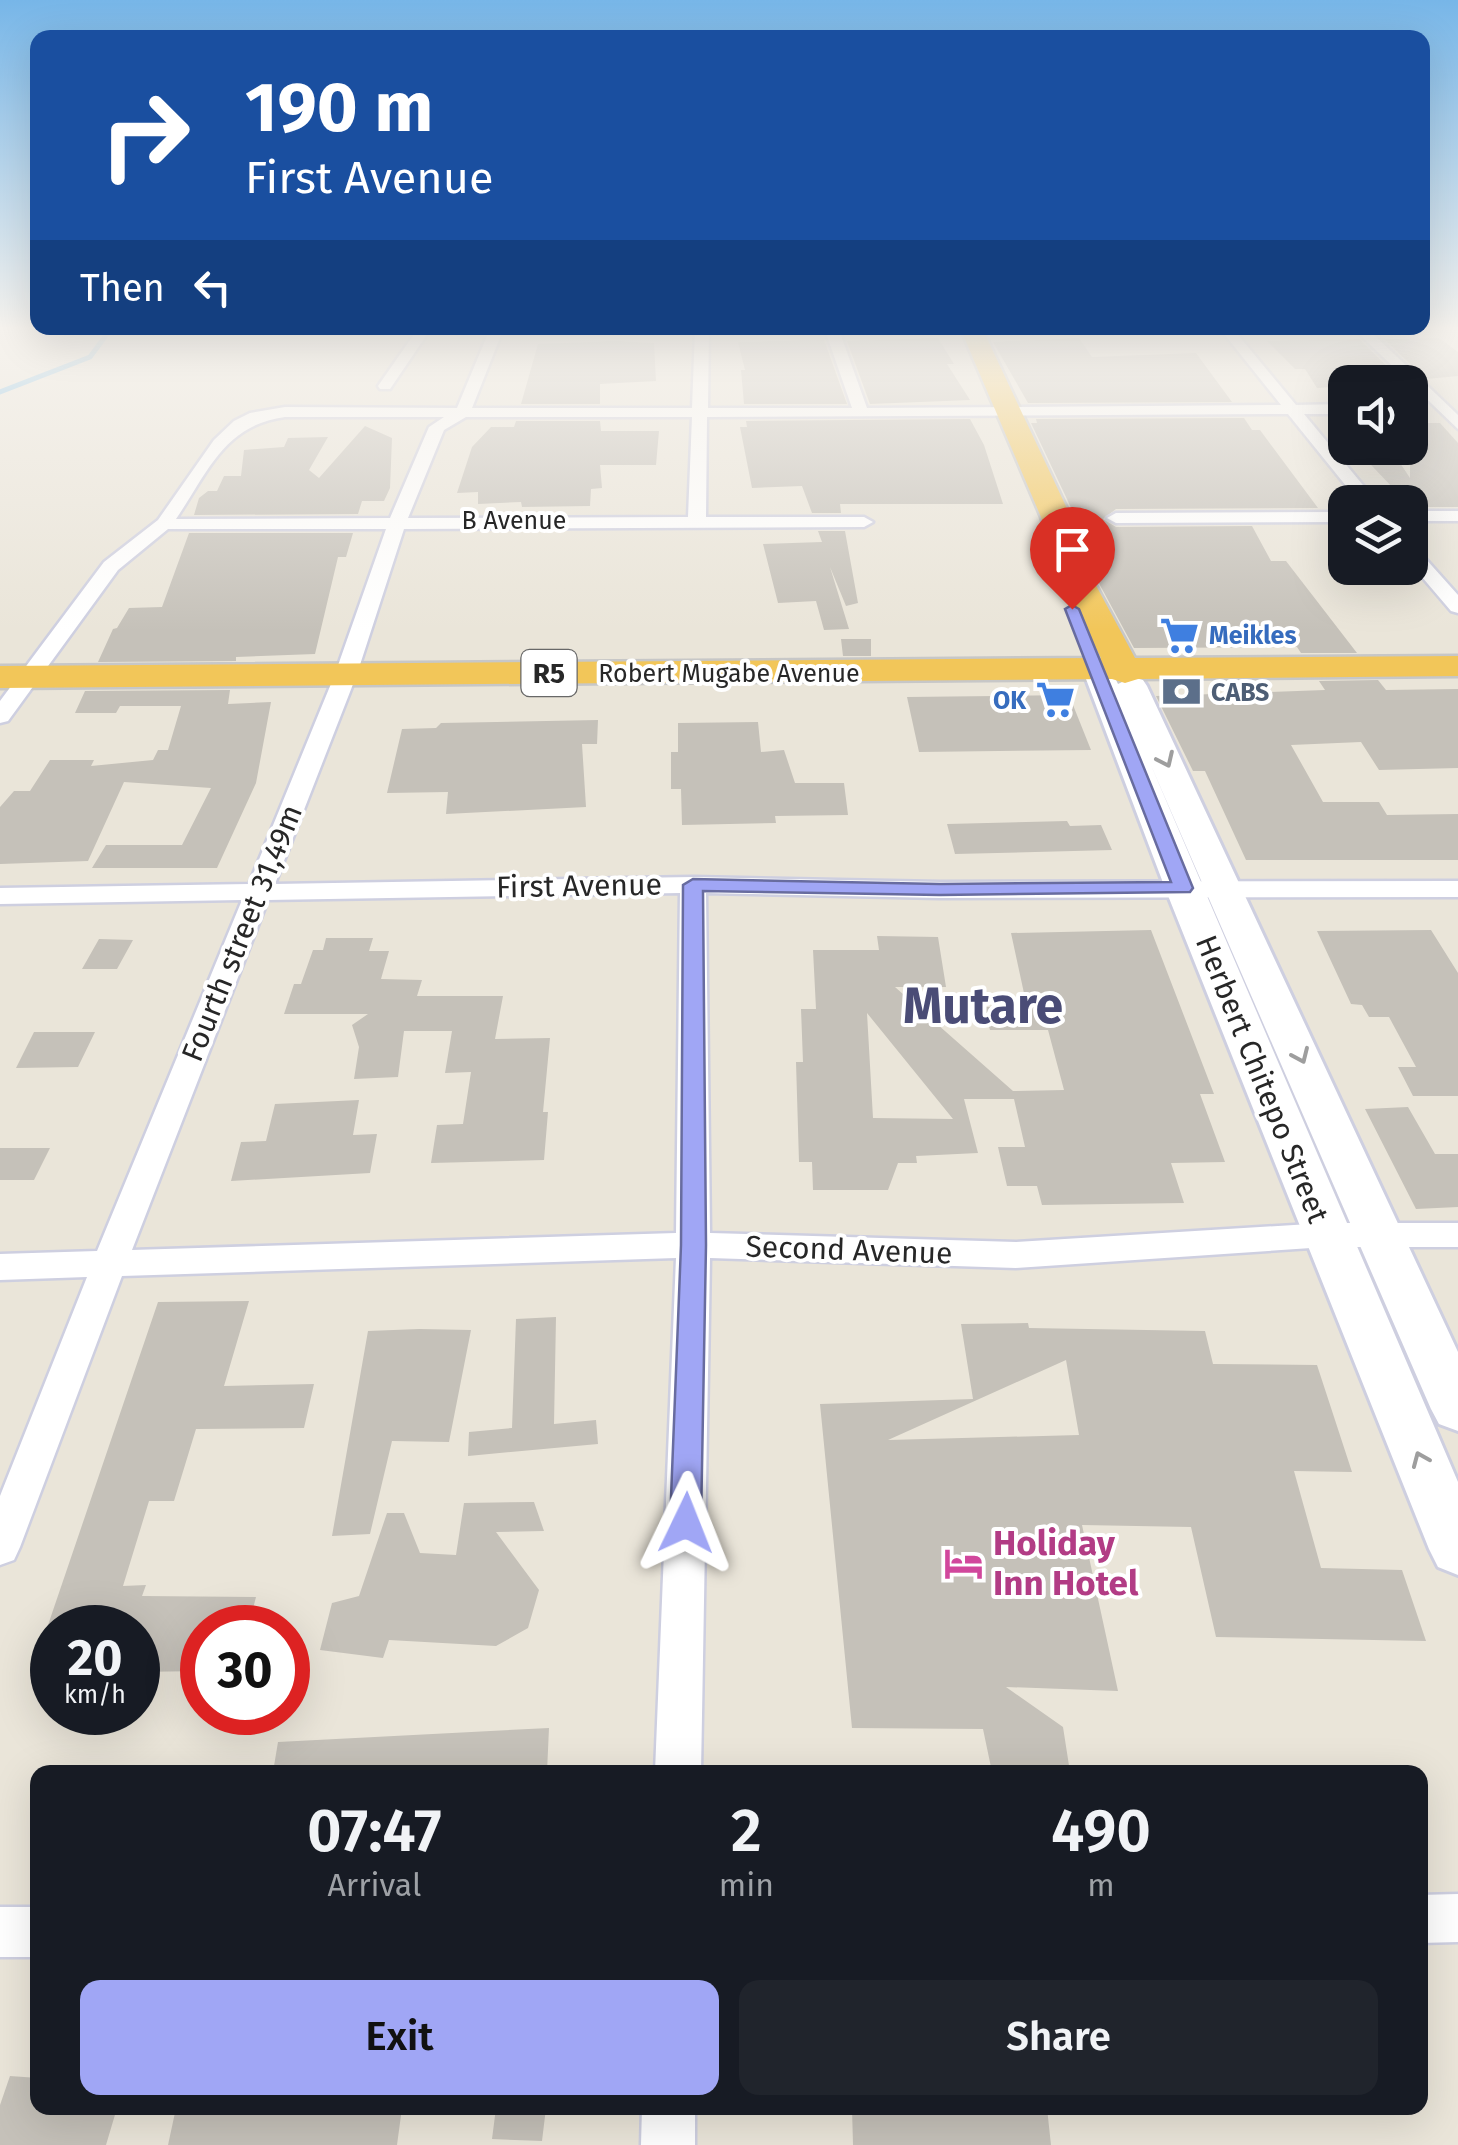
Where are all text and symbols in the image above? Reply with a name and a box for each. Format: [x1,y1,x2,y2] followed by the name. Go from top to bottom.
[245,66,433,150] text: 190 m
[80,70,210,200] icon: right
[245,151,493,205] text: First Avenue
[185,260,240,315] icon: left
[80,265,165,311] text: Then
[1328,365,1428,585] map controls
[1328,365,1428,465] button: sound
[1328,485,1428,585] button: layers
[462,506,566,536] street label: B Avenue
[1030,507,1115,610] pin
[1045,522,1100,577] icon: arrive
[1158,614,1200,656] supermarket icon: Meikles
[1209,621,1296,651] place label: Meikles
[522,650,576,696] road number: R5
[598,659,860,689] street label: Robert Mugabe Avenue
[1160,671,1202,713] bank icon: CABS
[1211,678,1269,708] place label: CABS
[1035,679,1077,721] supermarket icon: OK
[993,686,1027,716] place label: OK
[1154,750,1174,768] one-way arrow
[174,799,310,1067] street label: Fourth street 31,49m
[496,867,662,905] street label: First Avenue
[1188,930,1336,1228] street label: Herbert Chitepo Street
[903,976,1063,1036] district label: Mutare
[1289,1046,1309,1064] one-way arrow
[745,1228,953,1272] street label: Second Avenue
[1412,1451,1432,1469] one-way arrow
[634,1471,738,1575] position arrow
[993,1522,1139,1604] place label: Holiday Inn Hotel
[942,1542,984,1584] hotel icon: Holiday Inn Hotel
[180,1605,310,1735] speed limit sign: 30
[67,1628,123,1688] text: 20
[64,1680,126,1710] text: km/h
[307,1795,442,1867] text: 07:47
[731,1795,762,1867] text: 2
[1051,1795,1151,1867] text: 490
[328,1866,421,1904] text: Arrival
[719,1866,774,1904] text: min
[1087,1866,1115,1904] text: m
[80,1980,719,2095] button: Exit
[739,1980,1378,2095] button: Share

